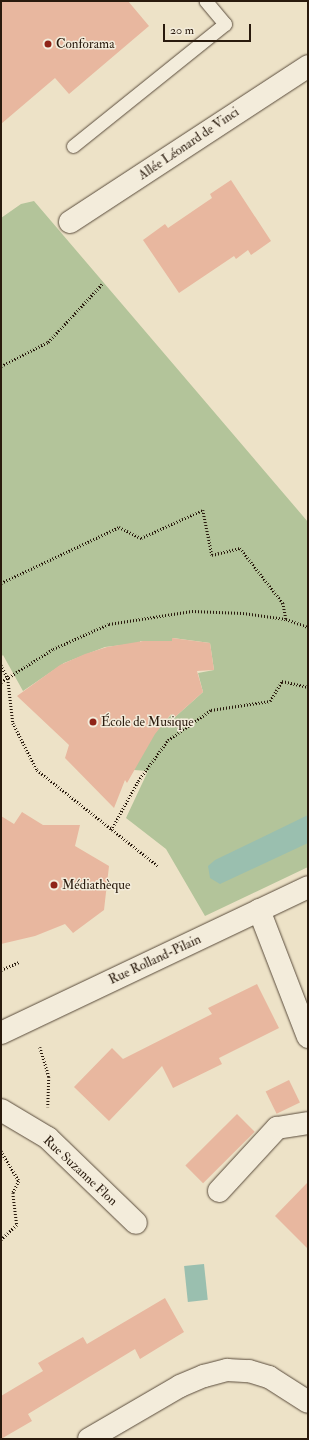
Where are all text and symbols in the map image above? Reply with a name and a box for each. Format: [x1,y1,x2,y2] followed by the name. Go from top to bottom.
[165,16,253,42] scale bar
[170,23,194,38] text: 20 m
[56,36,114,52] place label: Conforama
[43,39,53,49] marker: Conforama
[136,105,242,183] street label: Allée Léonard de Vinci
[101,714,194,730] place label: École de Musique
[88,717,98,727] marker: École de Musique
[62,877,130,893] place label: Médiathèque
[49,880,59,890] marker: Médiathèque
[106,932,204,988] street label: Rue Rolland-Pilain
[40,1133,120,1209] street label: Rue Suzanne Flon

